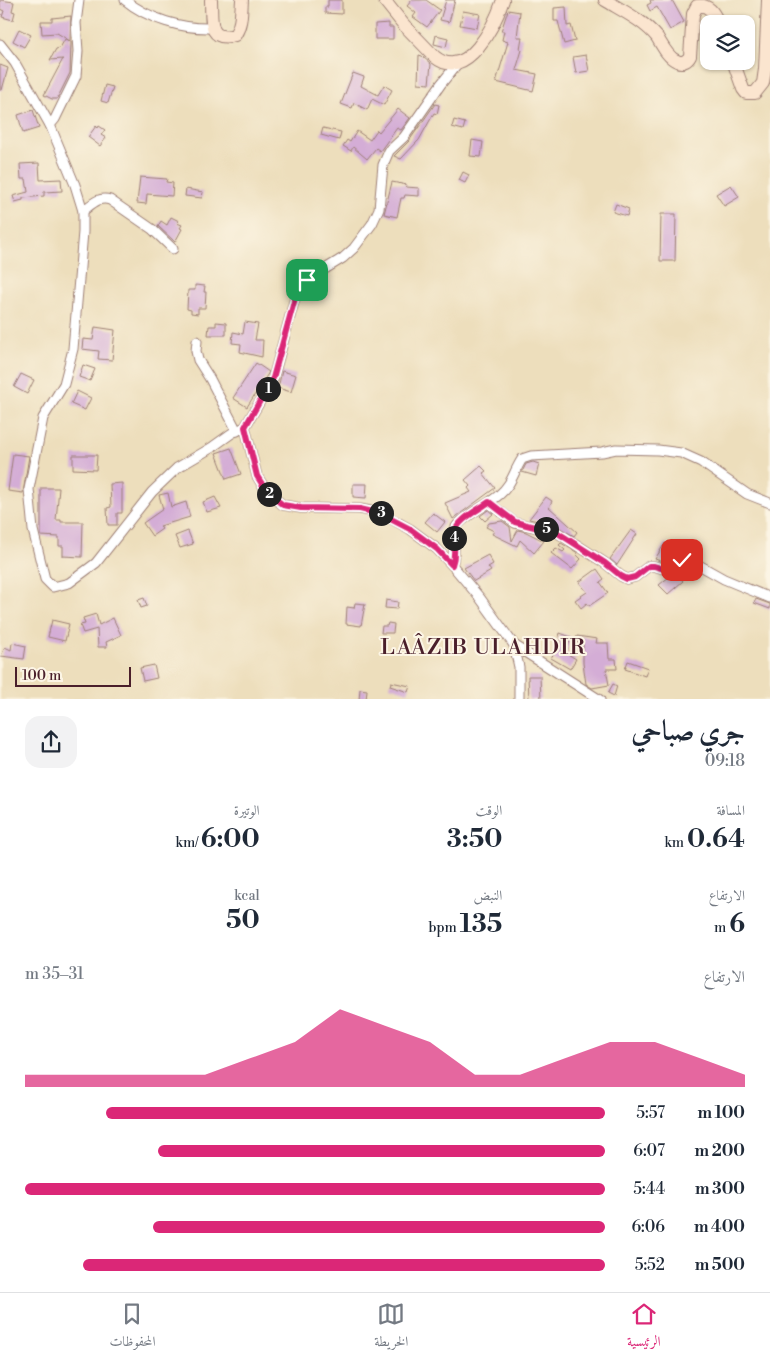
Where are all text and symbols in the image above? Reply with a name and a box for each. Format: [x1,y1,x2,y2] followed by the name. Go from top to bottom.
[700,15,755,70] map controls
[700,15,755,70] button: layers
[286,259,328,301] pin
[293,266,321,294] icon: arrive
[256,376,280,402] pin: 1
[265,380,272,398] text: 1
[256,482,282,506] pin: 2
[265,485,274,503] text: 2
[368,500,394,526] pin: 3
[377,504,386,522] text: 3
[534,516,558,542] pin: 5
[542,520,551,538] text: 5
[442,526,466,550] pin: 4
[450,529,459,547] text: 4
[661,539,703,581] pin
[668,546,696,574] icon: check
[380,633,586,661] district label: LAÂZIB ULAHDIR
[15,664,131,688] scale bar
[22,667,61,685] text: 100 m
[631,714,745,749] text: جري صباحي
[25,716,77,768] button: share
[705,751,745,771] text: 09:18
[234,802,260,820] text: الوتيرة
[476,802,502,820] text: الوقت
[716,802,745,820] text: المسافة
[201,824,260,855] text: 6:00
[447,824,502,855] text: 3:50
[687,824,745,855] text: 0.64
[176,834,201,852] text: /km
[665,834,687,852] text: km
[234,887,260,905] text: kcal
[473,887,502,905] text: النبض
[709,887,745,905] text: الارتفاع
[226,905,260,936] text: 50
[460,909,502,940] text: 135
[729,909,745,940] text: 6
[429,919,460,937] text: bpm
[714,919,729,937] text: m
[25,964,84,984] text: 31–35 m
[703,967,745,987] text: الارتفاع
[636,1103,665,1123] text: 5:57
[697,1103,745,1123] text: 100 m
[633,1141,665,1161] text: 6:07
[695,1141,745,1161] text: 200 m
[633,1179,665,1199] text: 5:44
[695,1179,745,1199] text: 300 m
[631,1217,665,1237] text: 6:06
[694,1217,745,1237] text: 400 m
[635,1255,665,1275] text: 5:52
[695,1255,745,1275] text: 500 m
[109,1300,156,1355] tab: المحفوظات
[374,1300,408,1355] tab: الخريطة
[627,1300,661,1355] tab: الرئيسية

